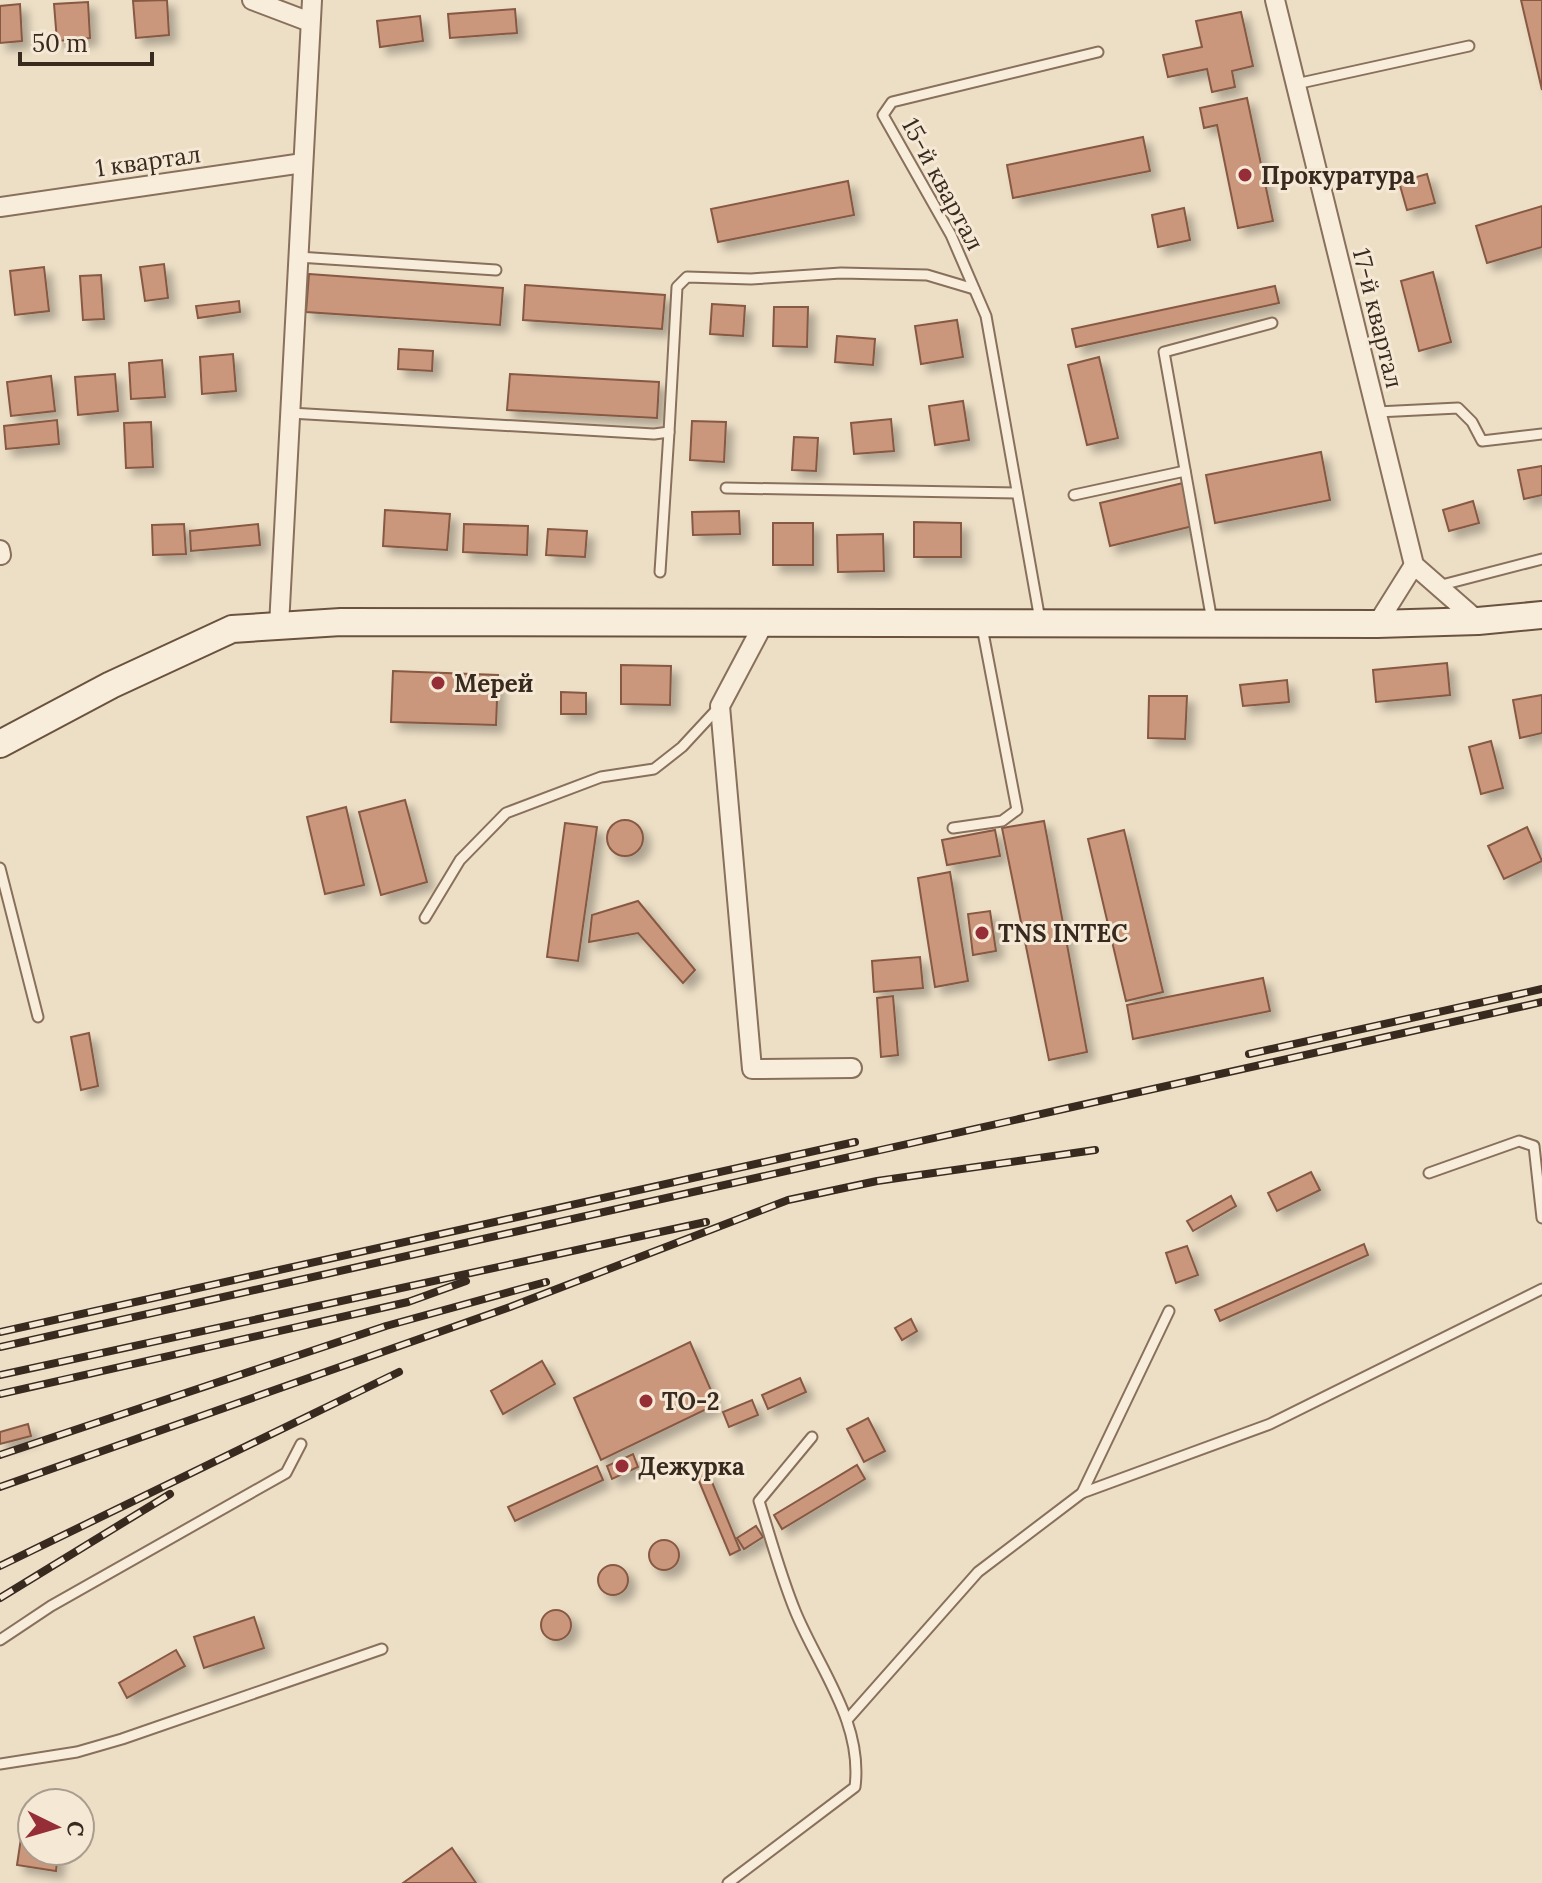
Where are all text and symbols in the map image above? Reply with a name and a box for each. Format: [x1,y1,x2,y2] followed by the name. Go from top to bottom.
[20,16,152,66] scale bar
[32,28,88,59] text: 50 m
[895,112,991,256] street label: 15-й квартал
[94,138,202,184] street label: 1 квартал
[1261,160,1416,191] place label: Прокуратура
[1236,166,1254,184] marker: Прокуратура
[1346,245,1410,391] street label: 17-й квартал
[454,668,534,699] place label: Мерей
[429,674,447,692] marker: Мерей
[998,918,1128,949] place label: TNS INTEC
[973,924,991,942] marker: TNS INTEC
[662,1386,719,1417] place label: ТО-2
[637,1392,655,1410] marker: ТО-2
[638,1451,745,1482] place label: Дежурка
[613,1457,631,1475] marker: Дежурка
[16,1787,96,1867] north arrow
[61,1820,91,1838] text: С

